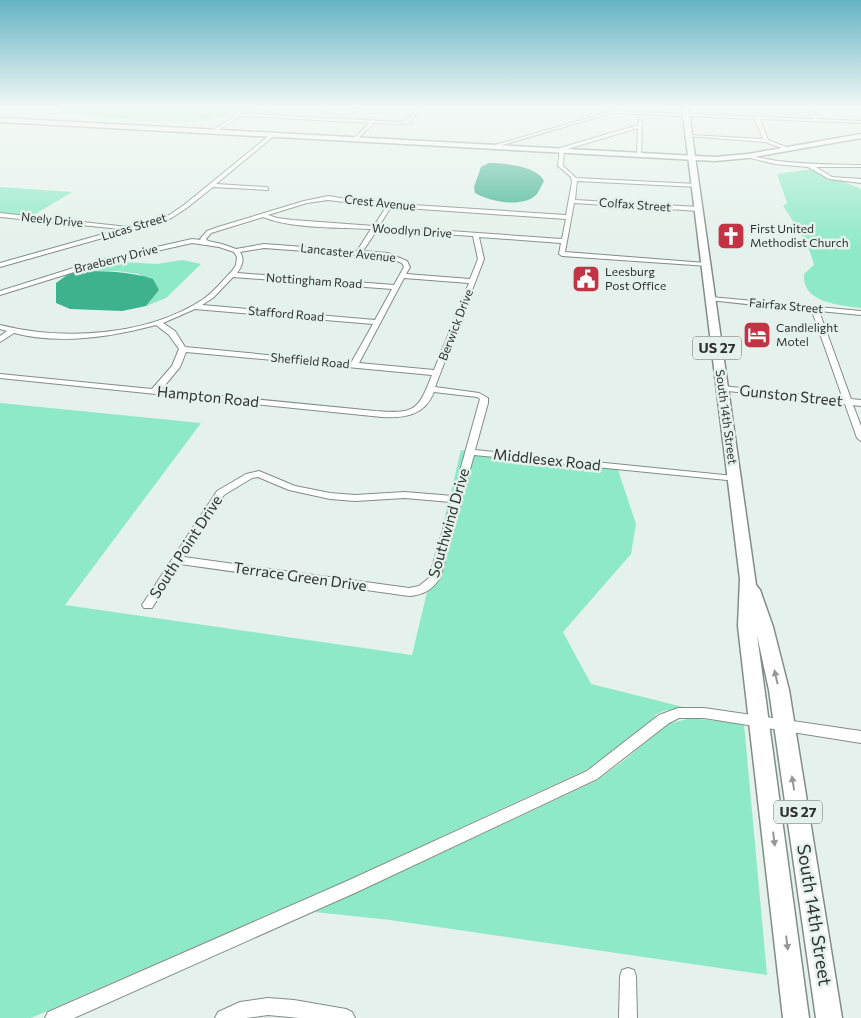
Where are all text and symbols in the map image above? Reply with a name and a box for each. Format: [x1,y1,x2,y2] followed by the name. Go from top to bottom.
[344,191,417,213] street label: Crest Avenue
[599,195,672,213] street label: Colfax Street
[20,209,84,229] street label: Neely Drive
[99,209,168,243] street label: Lucas Street
[372,220,453,240] street label: Woodlyn Drive
[716,221,746,251] church icon: First United Methodist Church
[750,221,849,249] place label: First United Methodist Church
[300,240,397,264] street label: Lancaster Avenue
[73,241,159,275] street label: Braeberry Drive
[571,264,601,294] public building icon: Leesburg Post Office
[605,264,666,292] place label: Leesburg Post Office
[266,270,363,290] street label: Nottingham Road
[435,287,475,362] street label: Berwick Drive
[748,295,824,315] street label: Fairfax Street
[248,303,325,323] street label: Stafford Road
[742,320,772,350] hotel icon: Candlelight Motel
[776,320,838,348] place label: Candlelight Motel
[693,336,741,359] road number: US 27
[270,350,350,370] street label: Sheffield Road
[713,369,741,465] street label: South 14th Street
[739,381,844,409] street label: Gunston Street
[156,382,260,410] street label: Hampton Road
[493,444,602,474] street label: Middlesex Road
[424,466,472,579] street label: Southwind Drive
[145,491,225,602] street label: South Point Drive
[232,558,368,594] street label: Terrace Green Drive
[772,669,780,684] one-way arrow
[789,775,797,791] one-way arrow
[774,800,822,824] road number: US 27
[770,831,778,847] one-way arrow
[793,842,837,987] street label: South 14th Street
[783,935,791,951] one-way arrow

